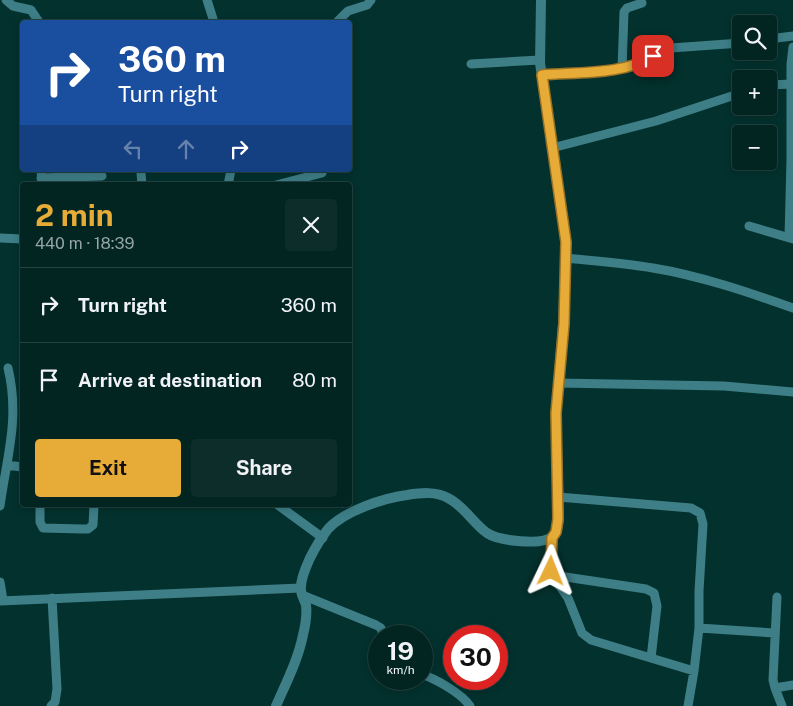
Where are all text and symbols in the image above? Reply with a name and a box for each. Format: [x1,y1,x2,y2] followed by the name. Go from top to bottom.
[732,15,777,170] map controls
[732,15,777,60] button: search
[632,35,674,77] pin
[118,39,226,80] text: 360 m
[35,40,100,105] icon: right
[639,42,667,70] icon: arrive
[732,70,777,115] button: +
[118,81,218,107] text: Turn right
[732,125,777,170] button: −
[119,135,147,163] icon: left
[172,135,200,163] icon: ahead
[225,135,253,163] icon: right
[35,197,114,233] text: 2 min
[285,199,337,251] button: close
[35,234,134,253] text: 440 m · 18:39
[35,291,63,319] icon: right
[78,294,167,316] text: Turn right
[281,294,337,316] text: 360 m
[35,366,63,394] icon: arrive
[78,369,262,391] text: Arrive at destination
[292,369,337,391] text: 80 m
[35,439,181,497] button: Exit
[191,439,337,497] button: Share
[524,544,576,596] position arrow
[443,625,508,690] speed limit sign: 30
[387,636,414,666] text: 19
[386,663,415,677] text: km/h

